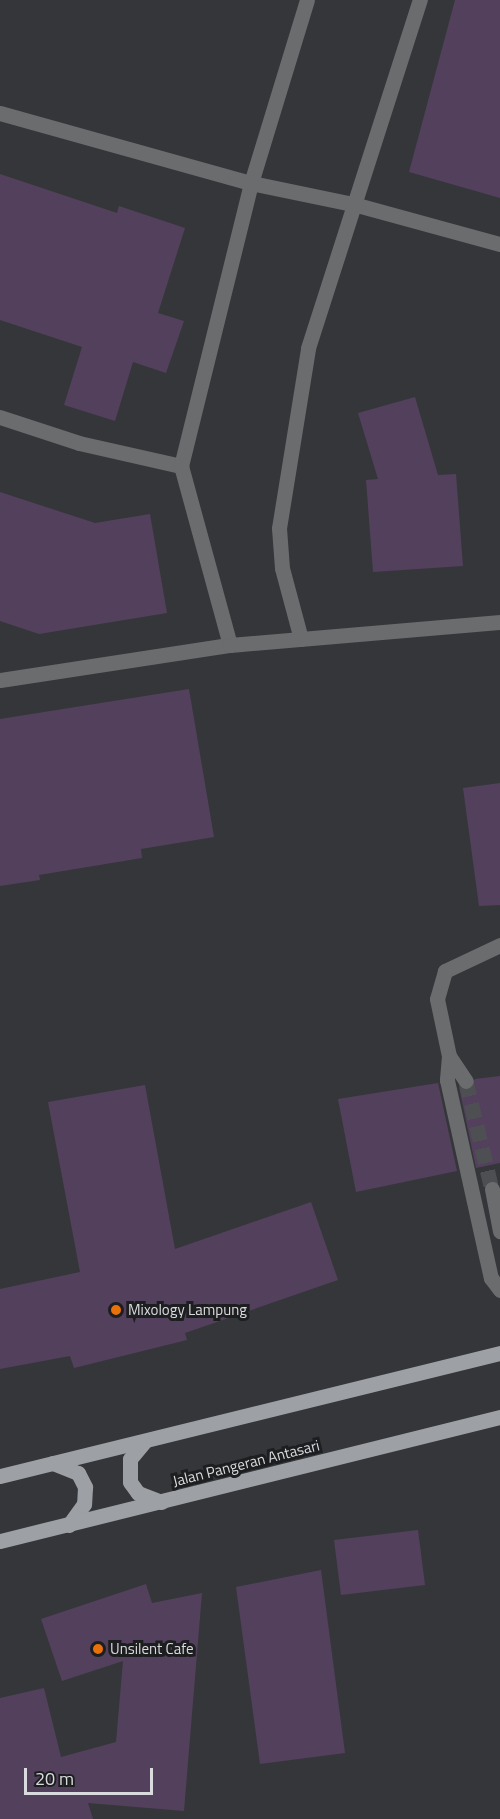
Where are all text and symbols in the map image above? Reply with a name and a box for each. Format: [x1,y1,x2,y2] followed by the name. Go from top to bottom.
[128,1301,247,1319] place label: Mixology Lampung
[109,1303,123,1317] marker: Mixology Lampung
[171,1436,321,1490] street label: Jalan Pangeran Antasari
[110,1640,194,1658] place label: Unsilent Cafe
[91,1642,105,1656] marker: Unsilent Cafe
[27,1756,156,1794] scale bar
[35,1765,74,1792] text: 20 m

